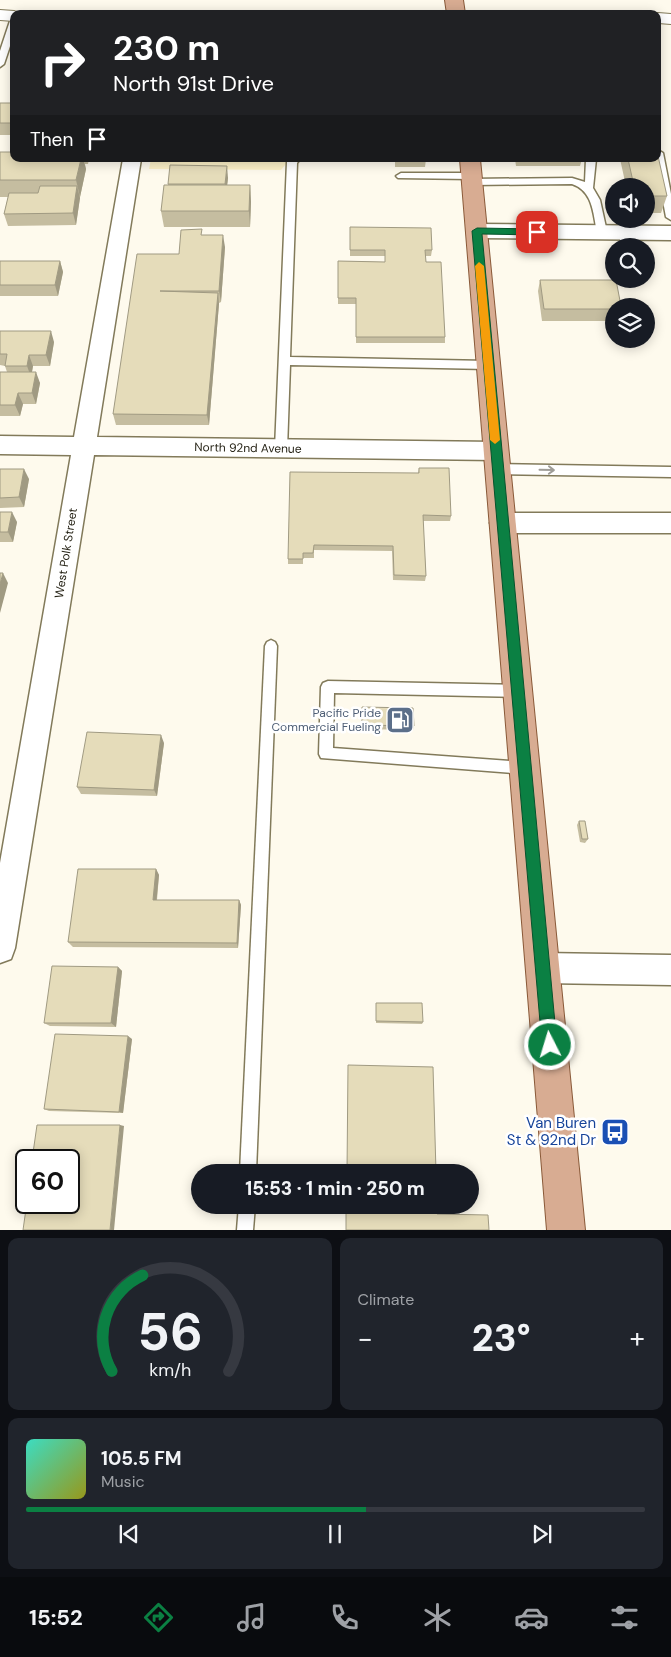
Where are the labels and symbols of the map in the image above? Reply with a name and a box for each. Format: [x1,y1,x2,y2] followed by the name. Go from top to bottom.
[516,211,558,253] pin
[194,439,302,457] street label: North 92nd Avenue
[538,465,554,475] one-way arrow
[51,506,81,599] street label: West Polk Street
[271,705,381,735] place label: Pacific Pride Commercial Fueling
[385,705,415,735] fuel station icon: Pacific Pride Commercial Fueling
[523,1018,575,1070] position arrow
[507,1113,596,1150] place label: Van Buren St & 92nd Dr
[600,1117,630,1147] bus stop icon: Van Buren St & 92nd Dr
[15,1149,80,1214] speed limit sign: 60

